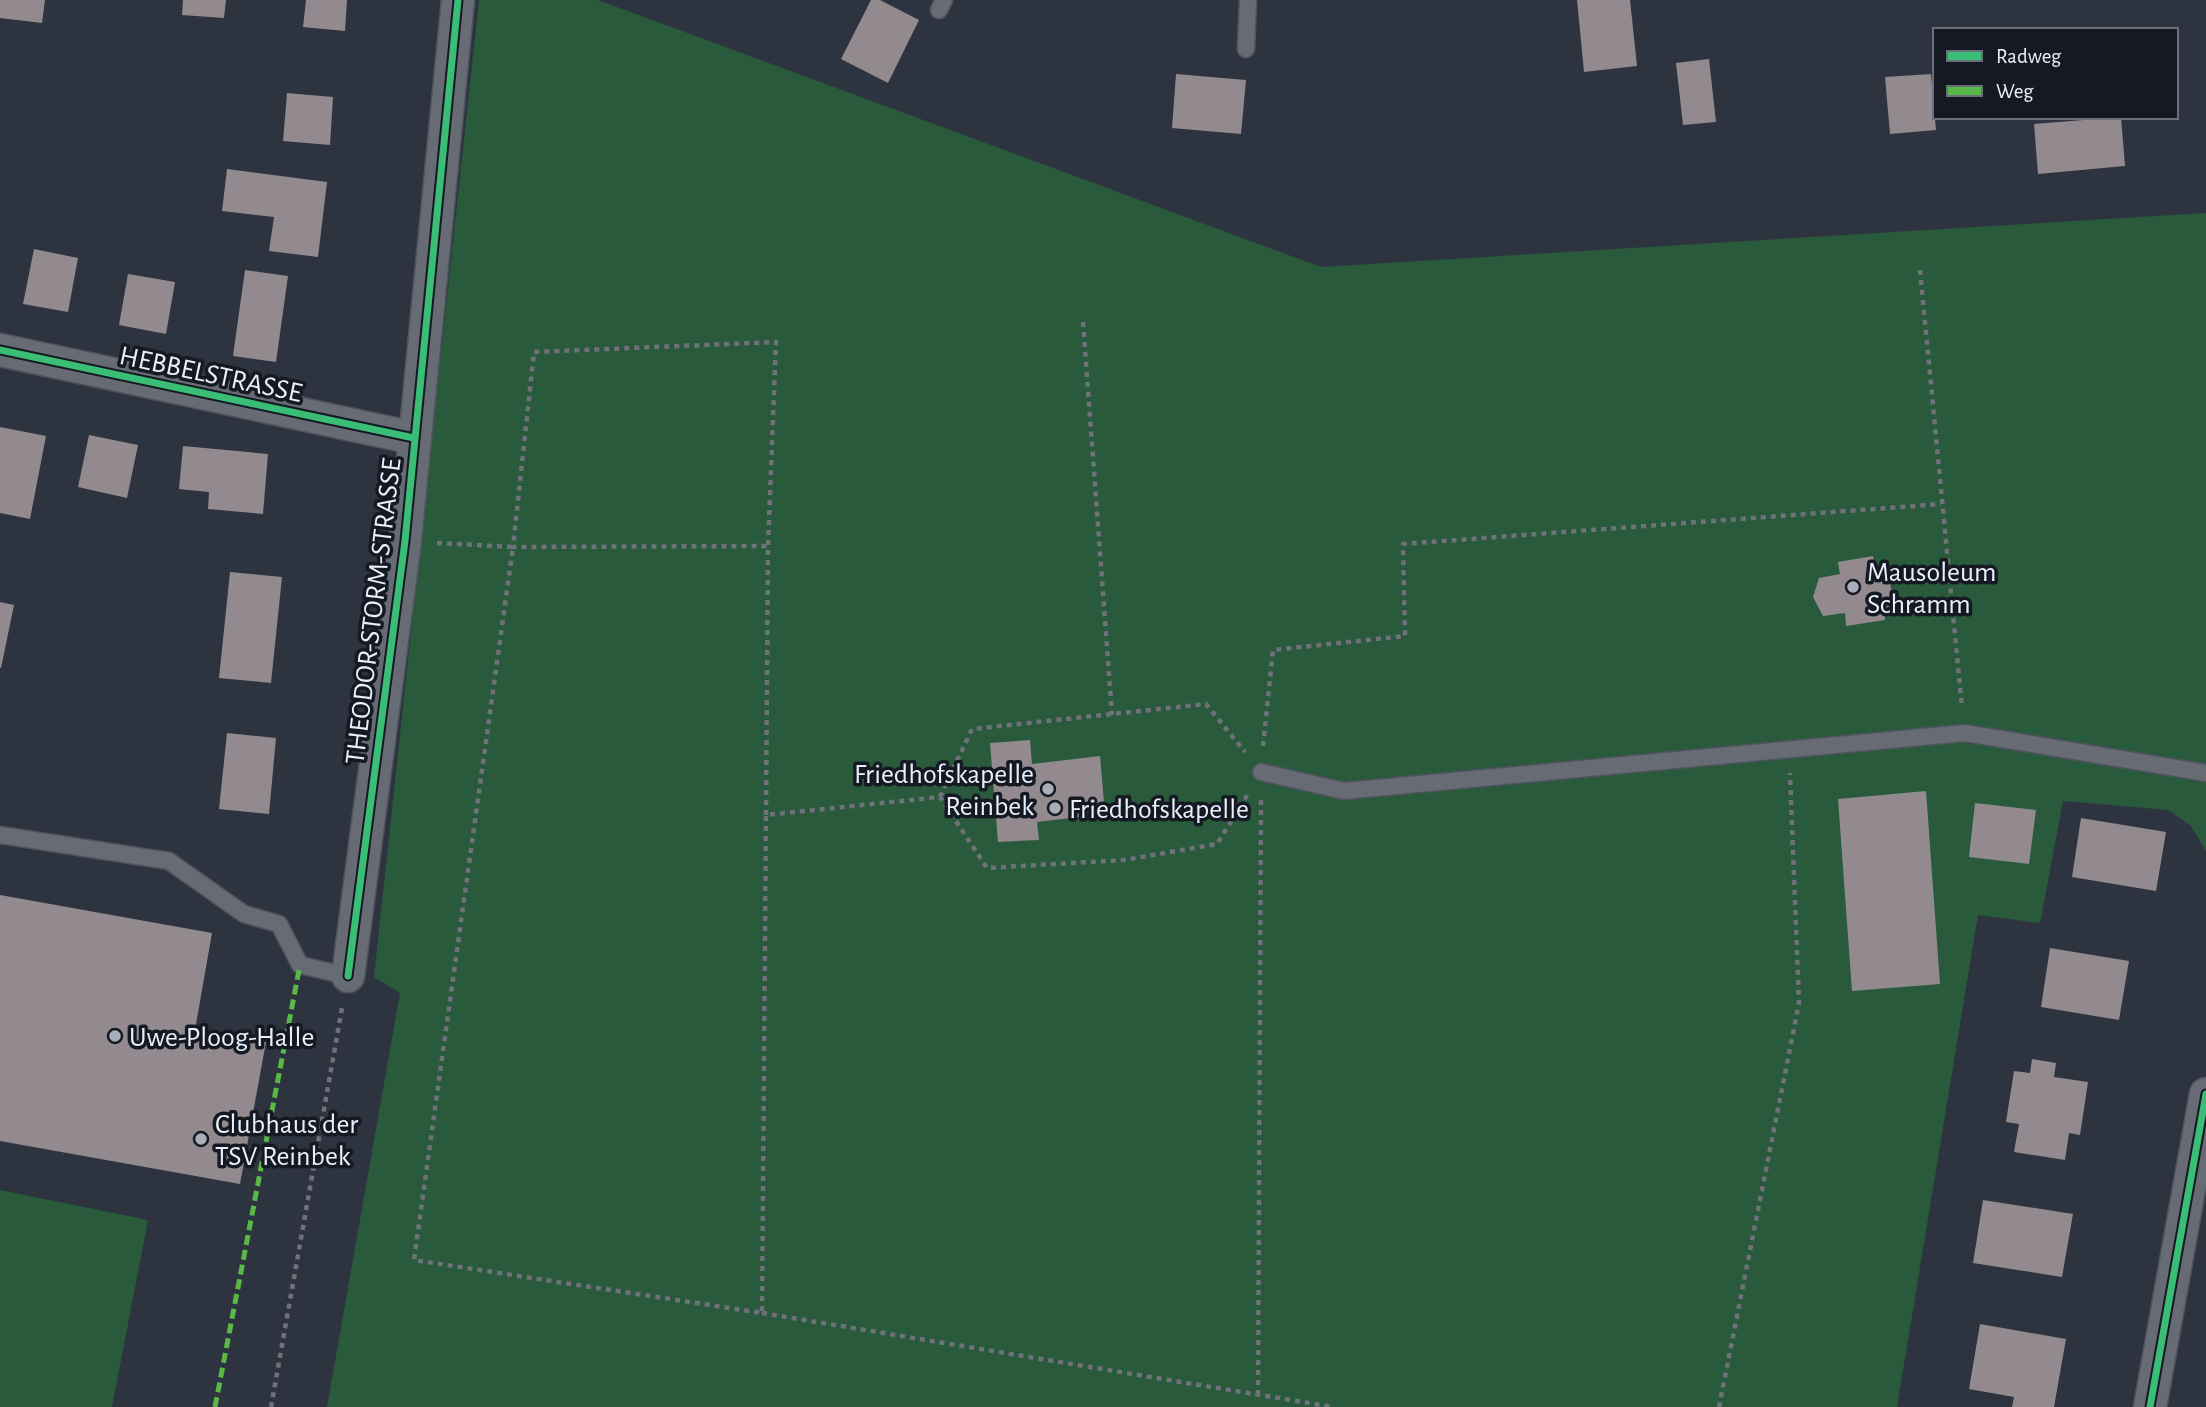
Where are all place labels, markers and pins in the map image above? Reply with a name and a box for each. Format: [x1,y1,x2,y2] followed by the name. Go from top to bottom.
[1867,559,1996,619] place label: Mausoleum Schramm
[1845,579,1861,595] marker: Mausoleum Schramm
[854,761,1034,821] place label: Friedhofskapelle Reinbek
[1040,781,1056,797] marker: Friedhofskapelle Reinbek
[1069,796,1249,824] place label: Friedhofskapelle
[1047,800,1063,816] marker: Friedhofskapelle
[129,1024,314,1052] place label: Uwe-Ploog-Halle
[107,1028,123,1044] marker: Uwe-Ploog-Halle
[215,1111,358,1171] place label: Clubhaus der TSV Reinbek
[193,1131,209,1147] marker: Clubhaus der TSV Reinbek

